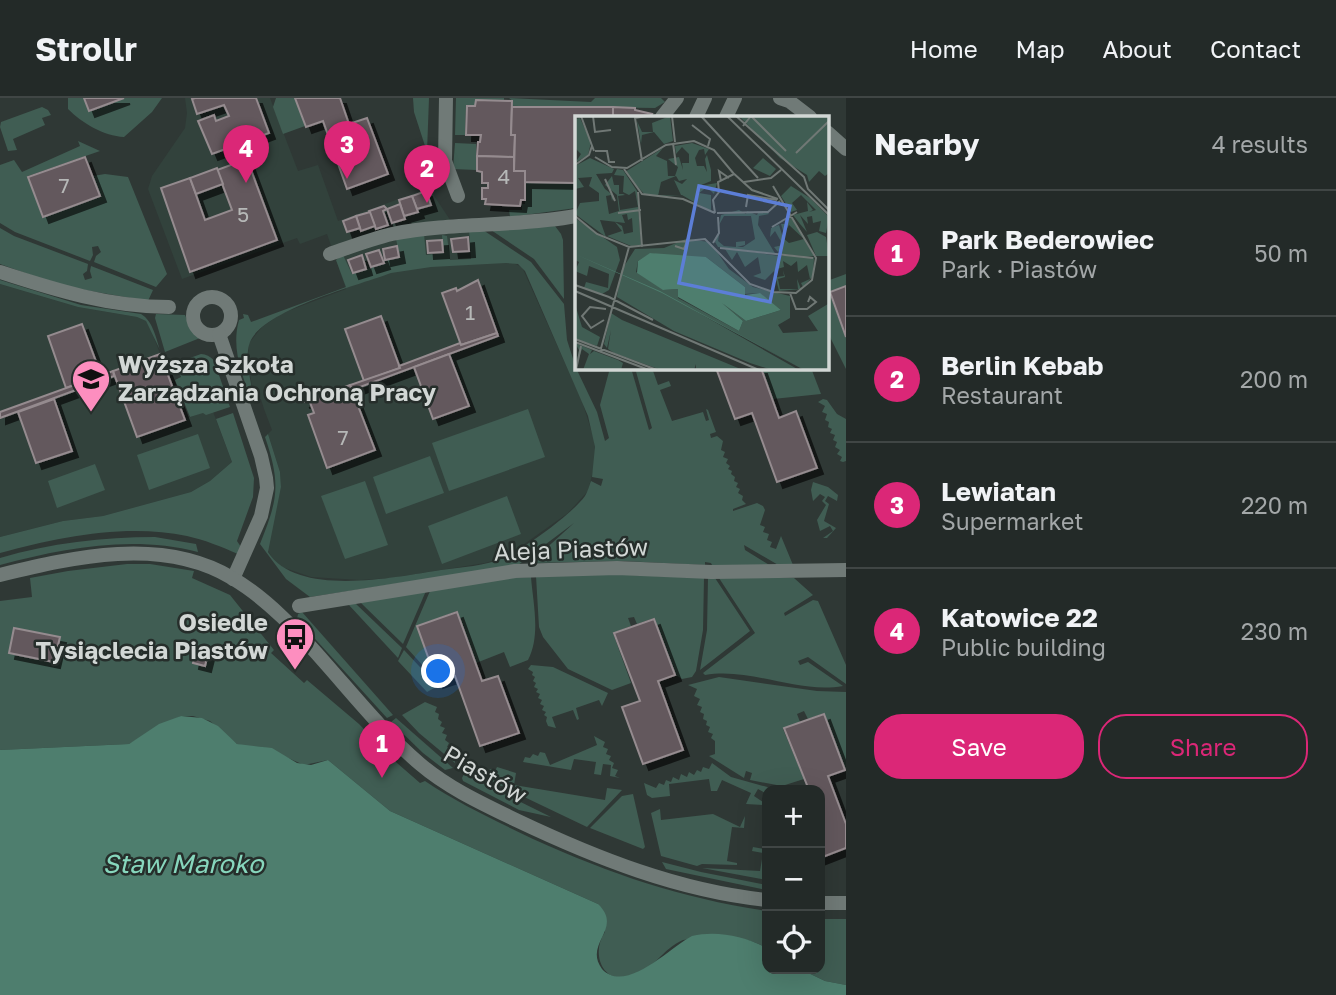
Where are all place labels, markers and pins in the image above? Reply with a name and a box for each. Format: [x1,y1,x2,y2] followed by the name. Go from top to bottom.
[324,121,370,179] pin: 3
[223,125,269,183] pin: 4
[404,145,450,203] pin: 2
[118,349,437,406] place label: Wyższa Szkoła Zarządzania Ochroną Pracy
[70,358,112,413] school or university icon: Wyższa Szkoła Zarządzania Ochroną Pracy
[35,607,268,664] place label: Osiedle Tysiąclecia Piastów
[274,616,316,671] bus stop icon: Osiedle Tysiąclecia Piastów
[359,720,405,778] pin: 1

